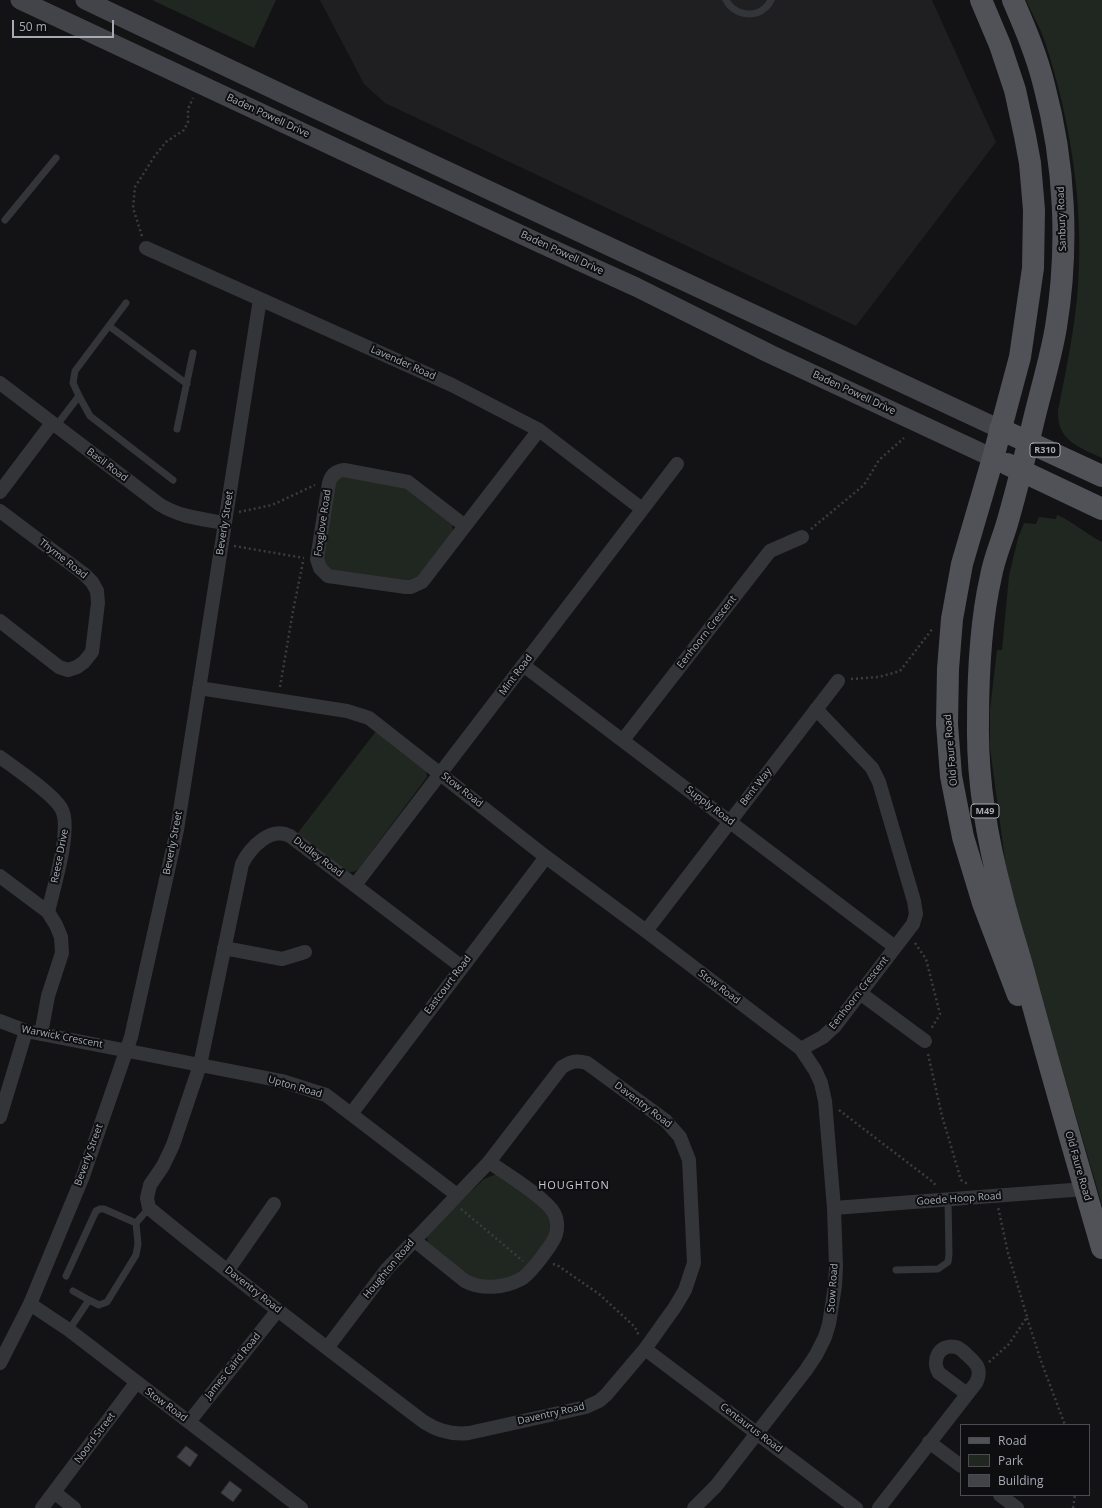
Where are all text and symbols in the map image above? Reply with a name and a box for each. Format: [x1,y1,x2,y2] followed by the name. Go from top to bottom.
[14,12,116,38] scale bar
[19,18,47,35] text: 50 m
[225,92,311,140] street label: Baden Powell Drive
[1055,186,1069,252] street label: Sanbury Road
[519,229,605,277] street label: Baden Powell Drive
[369,343,437,383] street label: Lavender Road
[811,369,897,417] street label: Baden Powell Drive
[1030,443,1060,457] road number: R310
[84,446,130,484] street label: Basil Road
[312,489,334,557] street label: Foxglove Road
[214,490,236,556] street label: Beverly Street
[36,536,90,582] street label: Thyme Road
[675,593,739,671] street label: Eenhoorn Crescent
[497,652,535,698] street label: Mint Road
[942,714,960,786] street label: Old Faure Road
[738,766,774,808] street label: Bent Way
[439,770,485,810] street label: Stow Road
[683,784,737,828] street label: Supply Road
[971,804,999,818] road number: M49
[161,810,185,876] street label: Beverly Street
[49,828,71,884] street label: Reese Drive
[291,834,345,880] street label: Dudley Road
[422,953,474,1017] street label: Eastcourt Road
[827,954,891,1032] street label: Eenhoorn Crescent
[696,967,742,1007] street label: Stow Road
[20,1023,104,1051] street label: Warwick Crescent
[267,1074,323,1100] street label: Upton Road
[612,1080,674,1130] street label: Daventry Road
[72,1122,106,1188] street label: Beverly Street
[1062,1130,1094,1202] street label: Old Faure Road
[538,1179,610,1193] district label: HOUGHTON
[916,1190,1002,1208] street label: Goede Hoop Road
[361,1237,417,1301] street label: Houghton Road
[825,1263,841,1313] street label: Stow Road
[222,1264,284,1316] street label: Daventry Road
[203,1331,263,1401] street label: James Caird Road
[143,1386,189,1424] street label: Stow Road
[516,1400,586,1428] street label: Daventry Road
[718,1401,784,1455] street label: Centaurus Road
[72,1410,118,1466] street label: Noord Street
[960,1424,1090,1496] legend
[998,1432,1027,1449] text: Road
[998,1452,1023,1469] text: Park
[998,1472,1043,1489] text: Building

